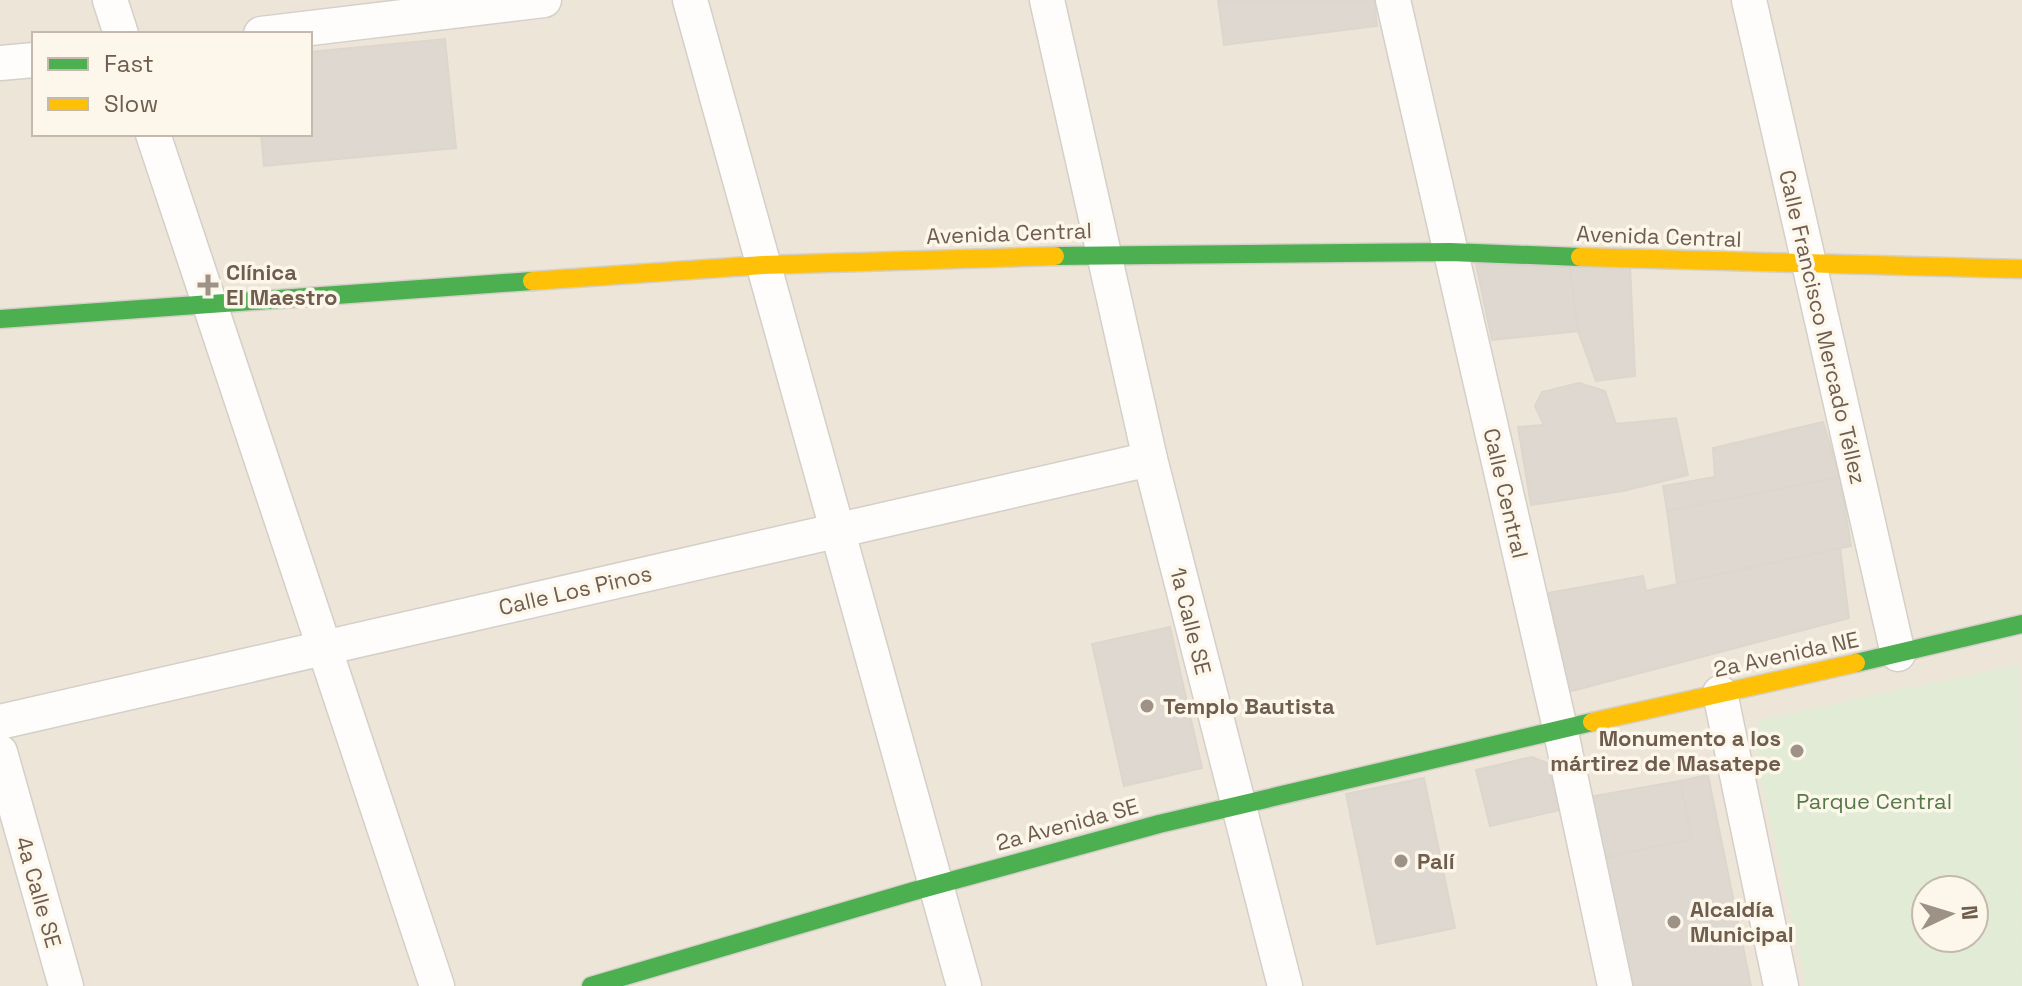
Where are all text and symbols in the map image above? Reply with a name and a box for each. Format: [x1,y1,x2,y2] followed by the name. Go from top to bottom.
[32,32,312,136] legend
[104,48,154,79] text: Fast
[104,88,158,119] text: Slow
[1773,167,1873,487] street label: Calle Francisco Mercado Téllez
[926,216,1092,250] street label: Avenida Central
[1576,219,1742,253] street label: Avenida Central
[226,258,337,311] place label: Clínica El Maestro
[197,274,219,296] marker: Clínica El Maestro
[1477,425,1535,561] street label: Calle Central
[496,559,654,621] street label: Calle Los Pinos
[1164,564,1218,678] street label: 1a Calle SE
[1711,625,1861,683] street label: 2a Avenida NE
[1163,692,1335,720] place label: Templo Bautista
[1138,697,1156,715] marker: Templo Bautista
[1550,724,1781,777] place label: Monumento a los mártirez de Masatepe
[1788,742,1806,760] marker: Monumento a los mártirez de Masatepe
[1796,787,1952,815] park label: Parque Central
[993,792,1141,856] street label: 2a Avenida SE
[10,833,68,951] street label: 4a Calle SE
[1417,847,1455,875] place label: Palí
[1392,852,1410,870] marker: Palí
[1910,874,1990,954] north arrow
[1690,895,1794,948] place label: Alcaldía Municipal
[1955,904,1984,921] text: N
[1665,913,1683,931] marker: Alcaldía Municipal

